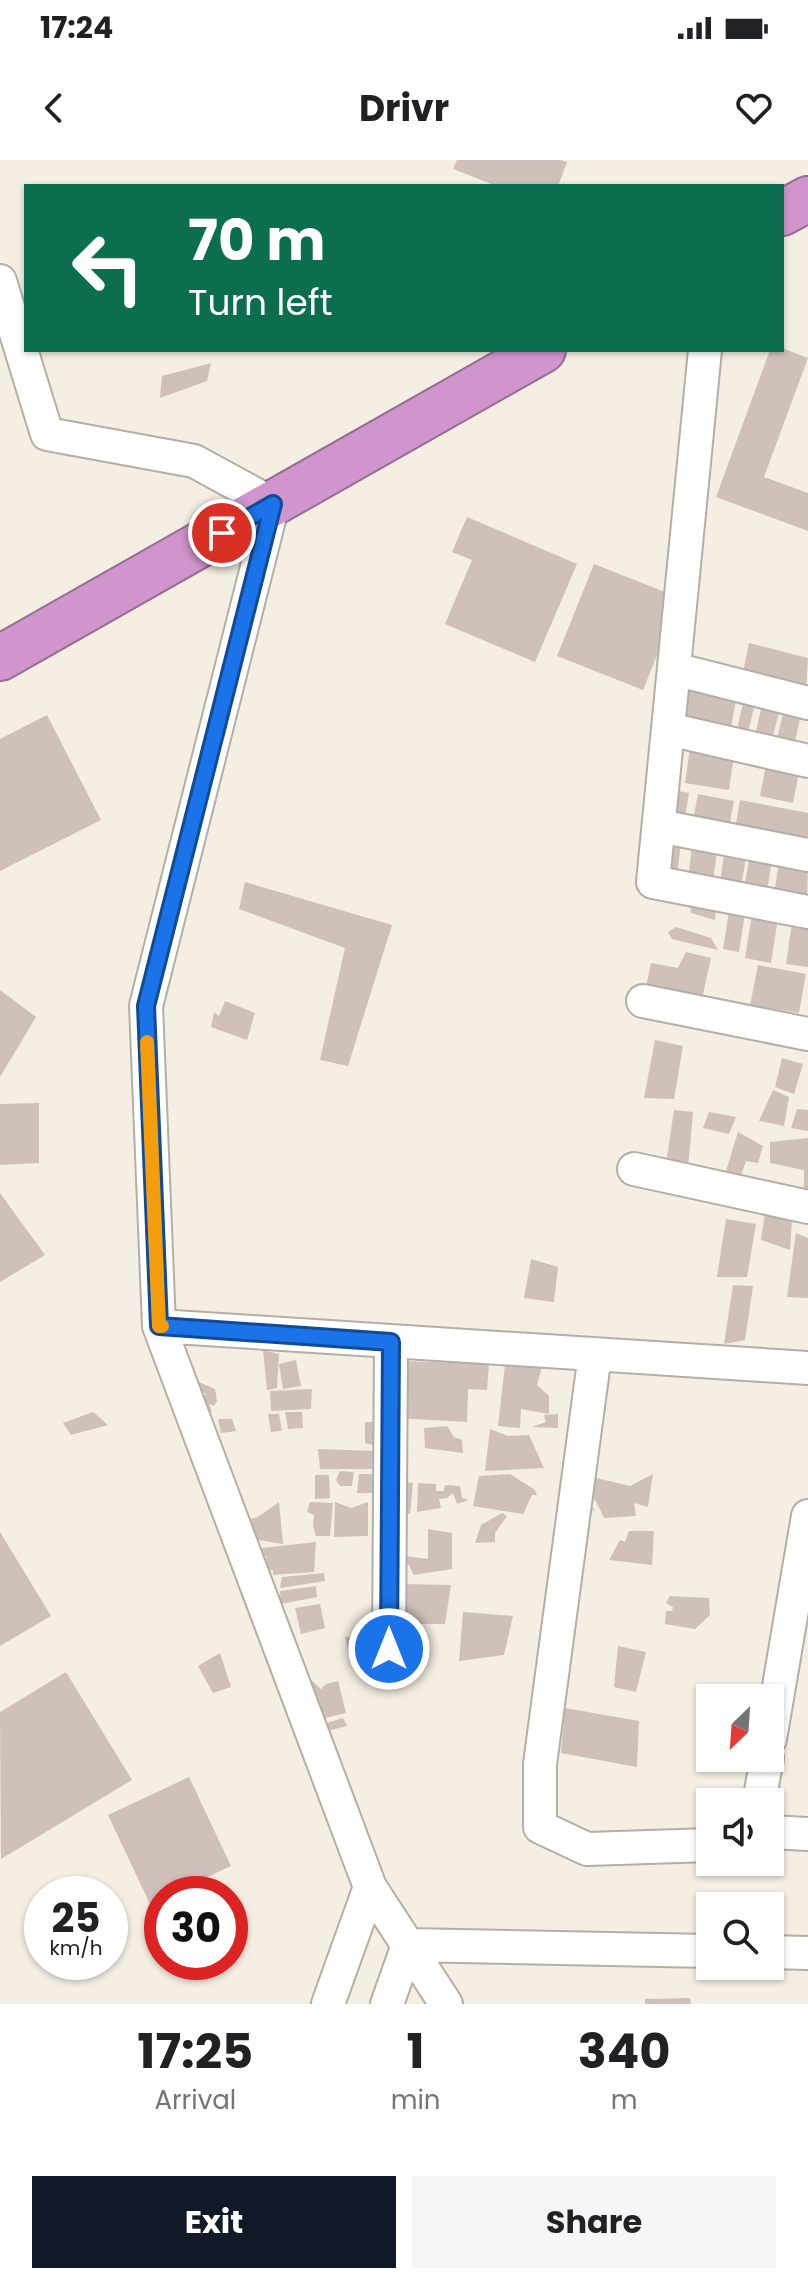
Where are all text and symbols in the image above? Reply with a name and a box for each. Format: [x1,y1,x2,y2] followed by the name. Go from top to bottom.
[40,6,113,49] text: 17:24
[359,83,449,134] text: Drivr
[32,86,76,130] icon: back
[732,86,776,130] icon: heart
[188,201,326,280] text: 70 m
[56,216,160,320] icon: left
[188,277,333,328] text: Turn left
[188,499,256,567] pin
[200,511,244,555] icon: arrive
[347,1607,431,1691] position arrow
[696,1684,784,1772] north arrow
[696,1684,784,1980] map controls
[696,1788,784,1876] button: sound
[144,1876,248,1980] speed limit sign: 30
[52,1890,100,1946] text: 25
[696,1892,784,1980] button: search
[49,1934,103,1962] text: km/h
[137,2018,253,2085] text: 17:25
[407,2018,425,2085] text: 1
[578,2018,671,2085] text: 340
[154,2082,236,2118] text: Arrival
[391,2082,440,2118] text: min
[611,2082,638,2118] text: m
[32,2176,396,2268] button: Exit
[412,2176,776,2268] button: Share

